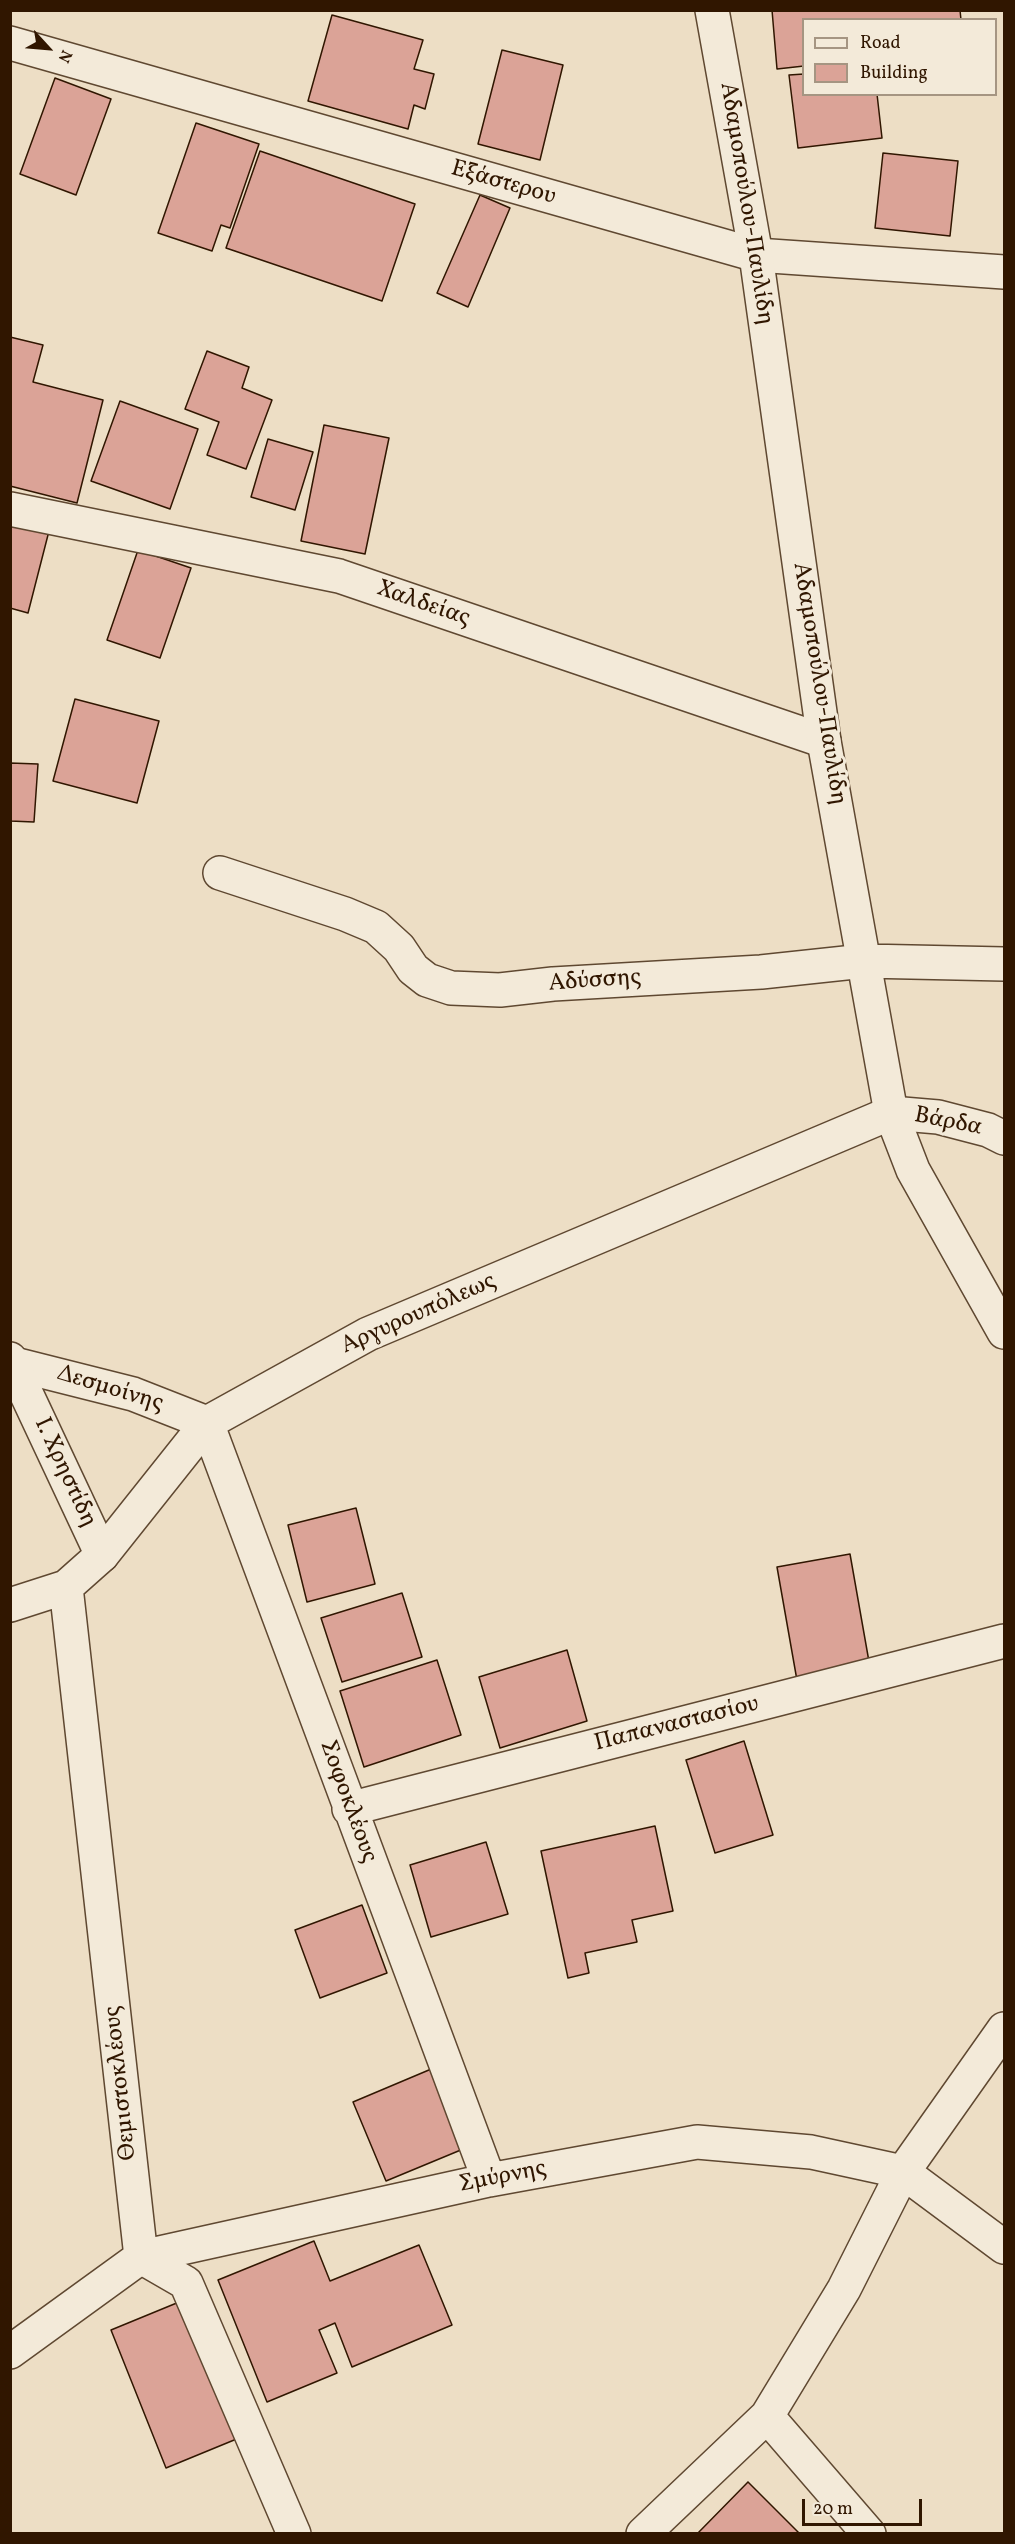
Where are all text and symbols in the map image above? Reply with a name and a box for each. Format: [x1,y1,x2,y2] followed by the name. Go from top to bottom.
[18,18,78,78] north arrow
[802,18,997,96] legend
[860,31,901,56] text: Road
[52,46,77,66] text: N
[860,61,928,86] text: Building
[712,81,778,327] street label: Αδαμοπούλου-Παυλίδη
[447,155,559,213] street label: Εξάστερου
[785,561,851,807] street label: Αδαμοπούλου-Παυλίδη
[372,576,474,634] street label: Χαλδείας
[548,964,642,1000] street label: Αδύσσης
[912,1102,984,1144] street label: Βάρδα
[337,1268,501,1362] street label: Αργυρουπόλεως
[53,1360,167,1420] street label: Δεσμοίνης
[26,1414,102,1532] street label: Ι. Χρηστίδη
[592,1691,762,1759] street label: Παπαναστασίου
[312,1737,382,1867] street label: Σοφοκλέους
[100,2004,144,2162] street label: Θεμιστοκλέους
[457,2155,549,2201] street label: Σμύρνης
[805,2487,925,2525] scale bar
[813,2497,853,2522] text: 20 m

